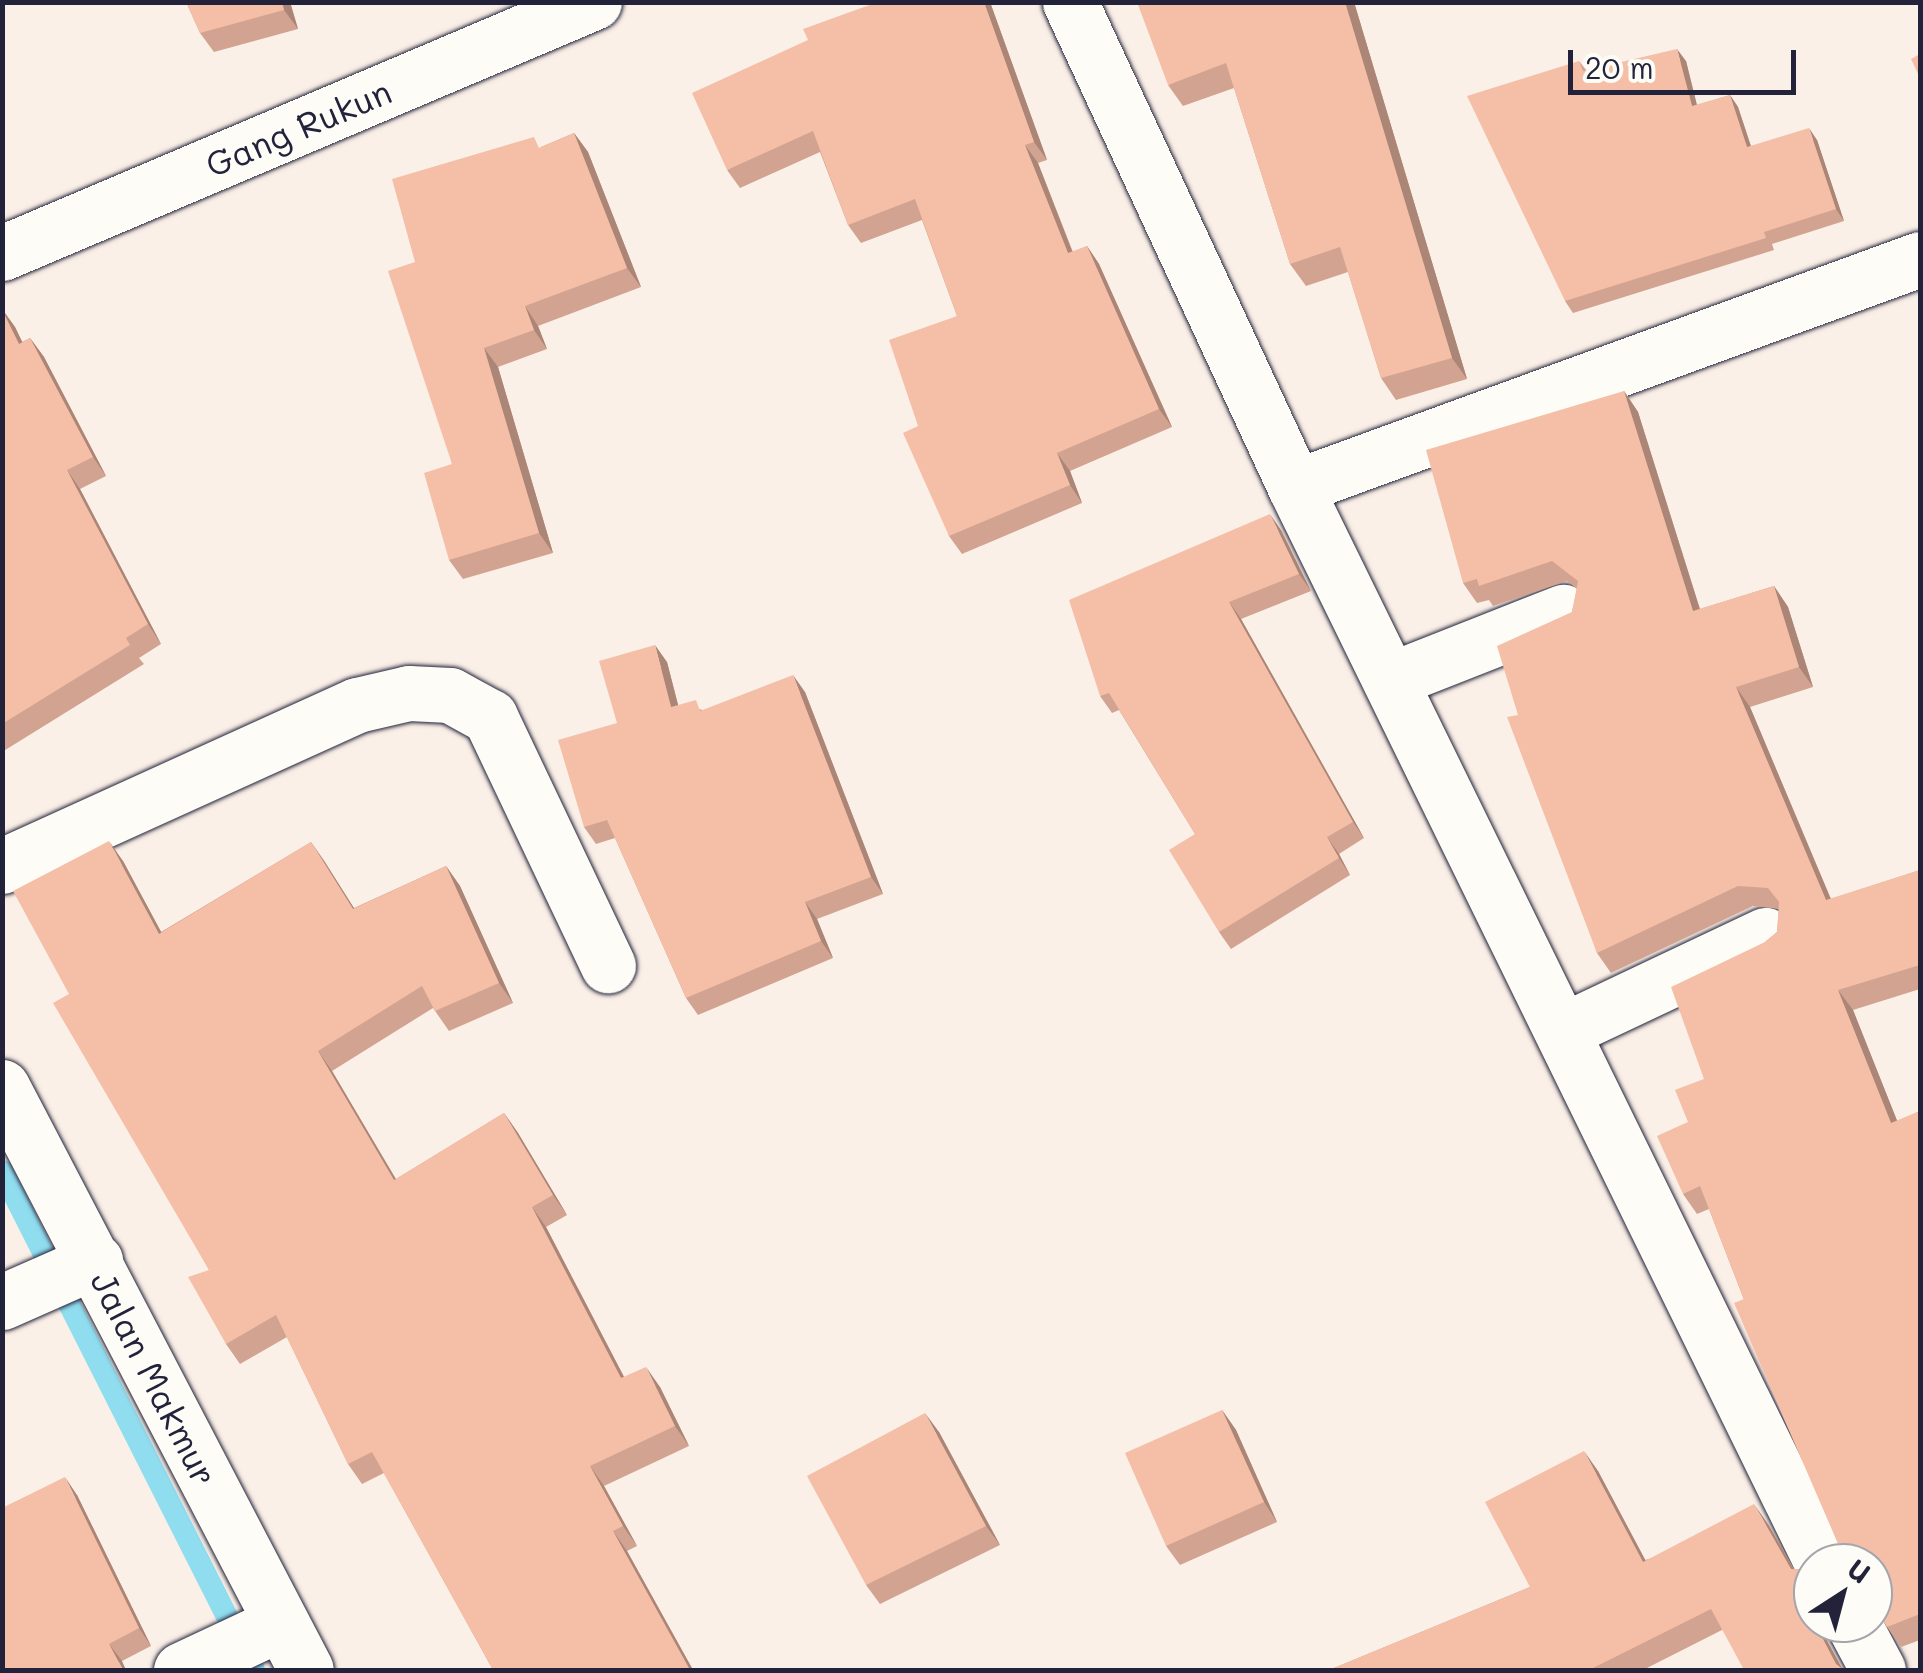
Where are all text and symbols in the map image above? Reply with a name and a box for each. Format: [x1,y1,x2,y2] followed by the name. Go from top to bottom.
[1573,30,1800,92] scale bar
[1585,47,1654,87] text: 20 m
[199,69,397,185] street label: Gang Rukun
[83,1264,227,1492] street label: Jalan Makmur
[1793,1543,1893,1643] north arrow
[1841,1550,1878,1591] text: U

